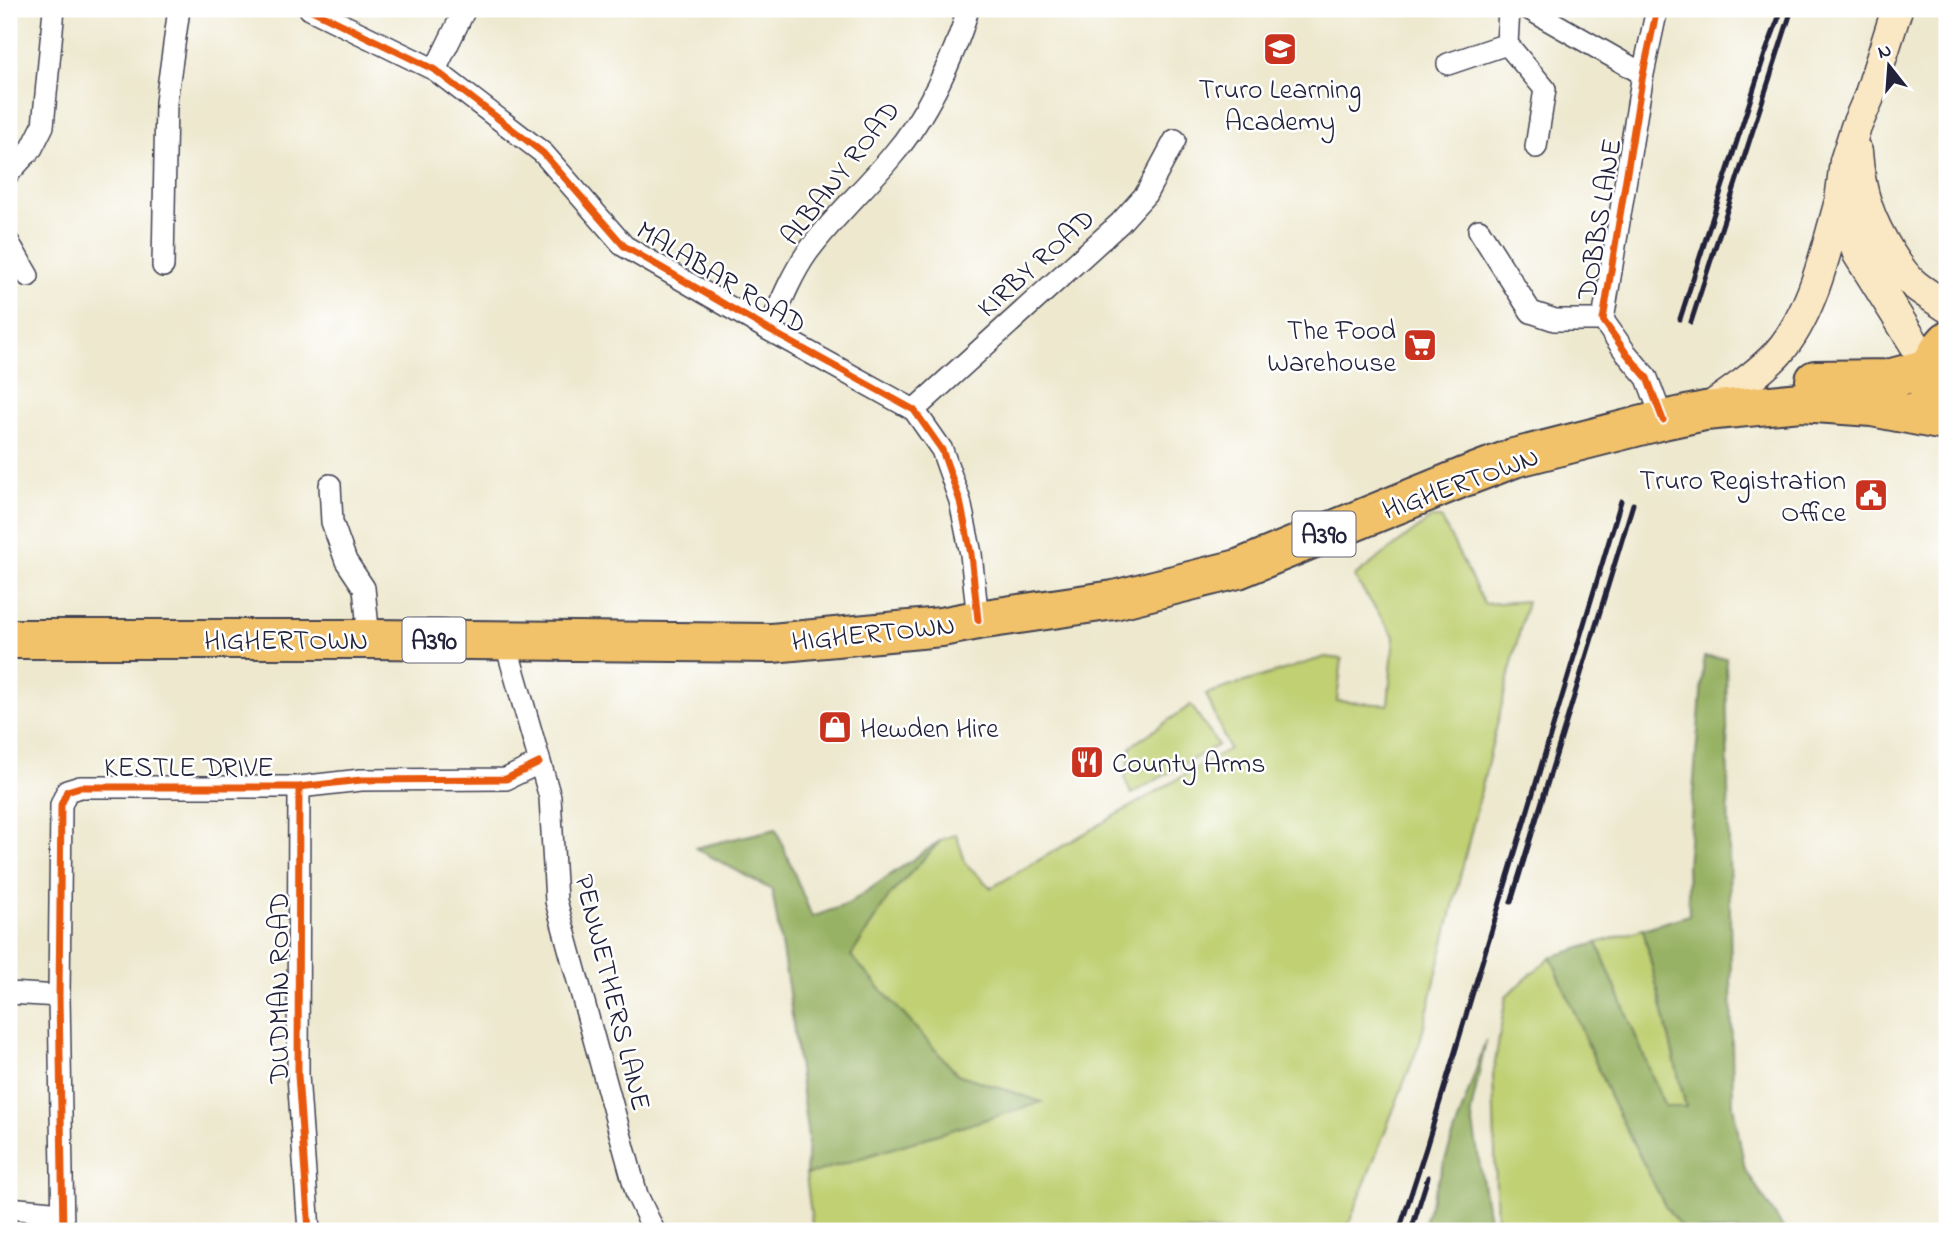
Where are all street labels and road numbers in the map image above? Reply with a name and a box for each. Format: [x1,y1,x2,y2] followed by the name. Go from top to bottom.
[772,93,912,255] street label: ALBANY ROAD
[1568,136,1634,304] street label: DOBBS LANE
[969,200,1105,329] street label: KIRBY ROAD
[627,212,813,346] street label: MALABAR ROAD
[1377,438,1545,533] street label: HIGHERTOWN
[1292,512,1356,556] road number: A390
[790,607,957,664] street label: HIGHERTOWN
[402,618,466,662] road number: A390
[204,622,368,663] street label: HIGHERTOWN
[104,749,274,790] street label: KESTLE DRIVE
[561,870,660,1115] street label: PENWETHERS LANE
[261,893,302,1084] street label: DUDMAN ROAD

